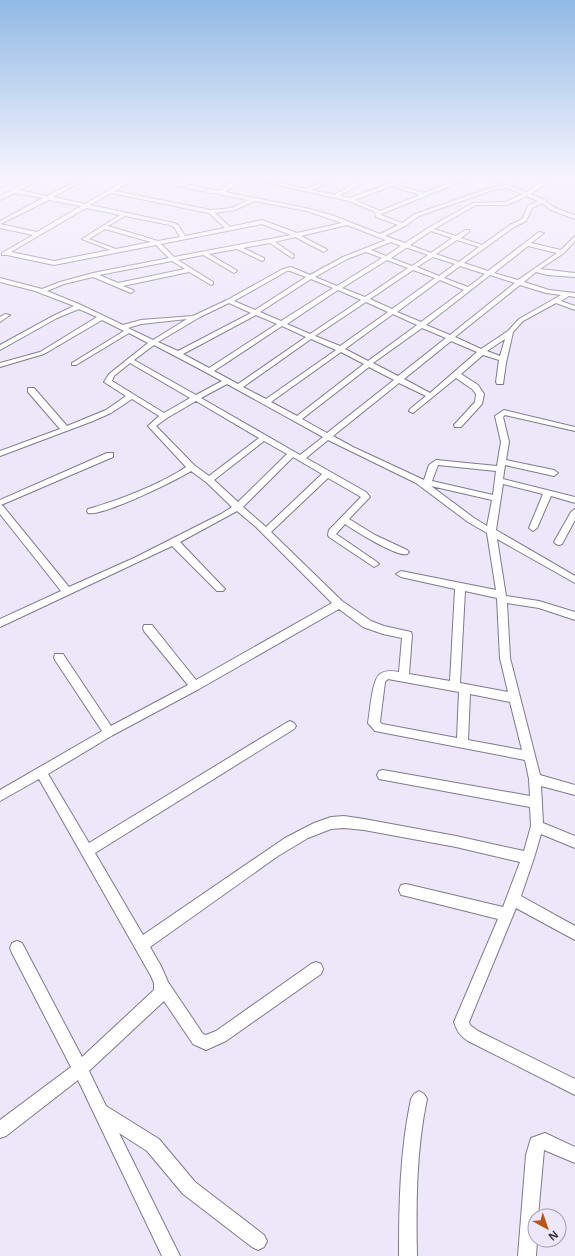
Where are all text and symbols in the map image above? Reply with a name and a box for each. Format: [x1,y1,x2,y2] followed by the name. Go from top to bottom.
[527,1208,567,1248] north arrow
[545,1227,562,1245] text: N

